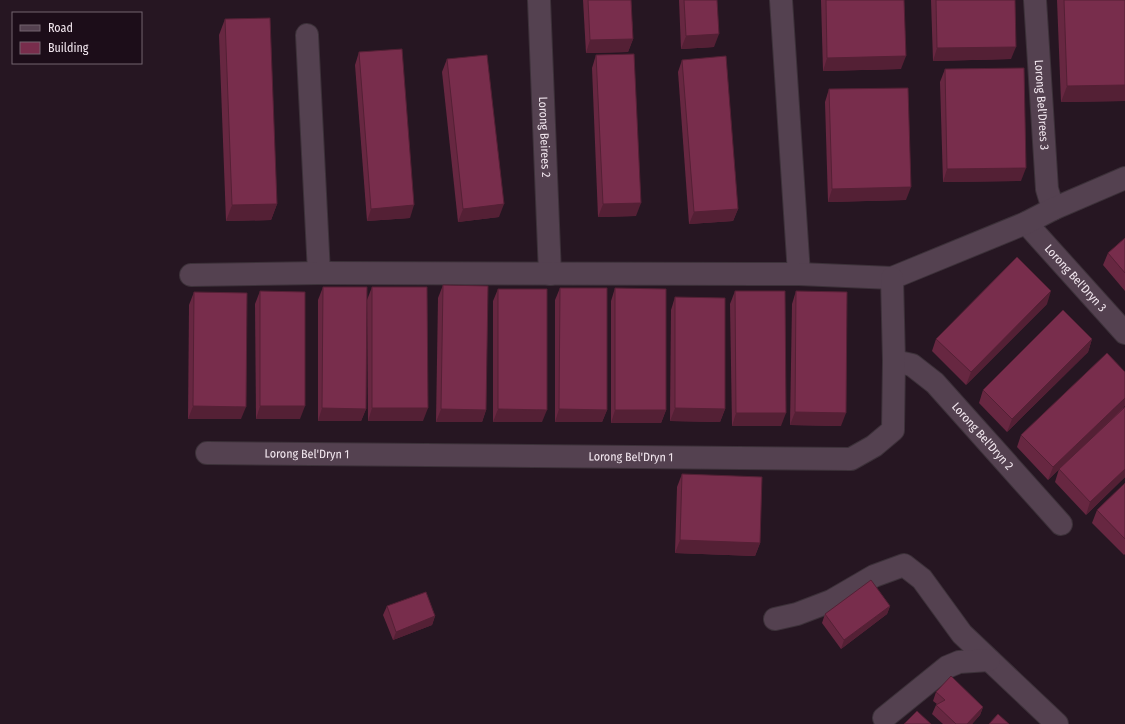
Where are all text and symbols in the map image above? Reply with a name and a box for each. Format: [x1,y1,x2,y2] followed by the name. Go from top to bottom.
[12,12,142,64] legend
[48,21,73,35] text: Road
[48,41,89,55] text: Building
[1032,59,1052,150] street label: Lorong Bel'Drees 3
[536,96,553,178] street label: Lorong Beirees 2
[1042,242,1109,314] street label: Lorong Bel'Dryn 3
[949,400,1016,473] street label: Lorong Bel'Dryn 2
[265,447,349,461] street label: Lorong Bel'Dryn 1
[589,450,673,464] street label: Lorong Bel'Dryn 1

